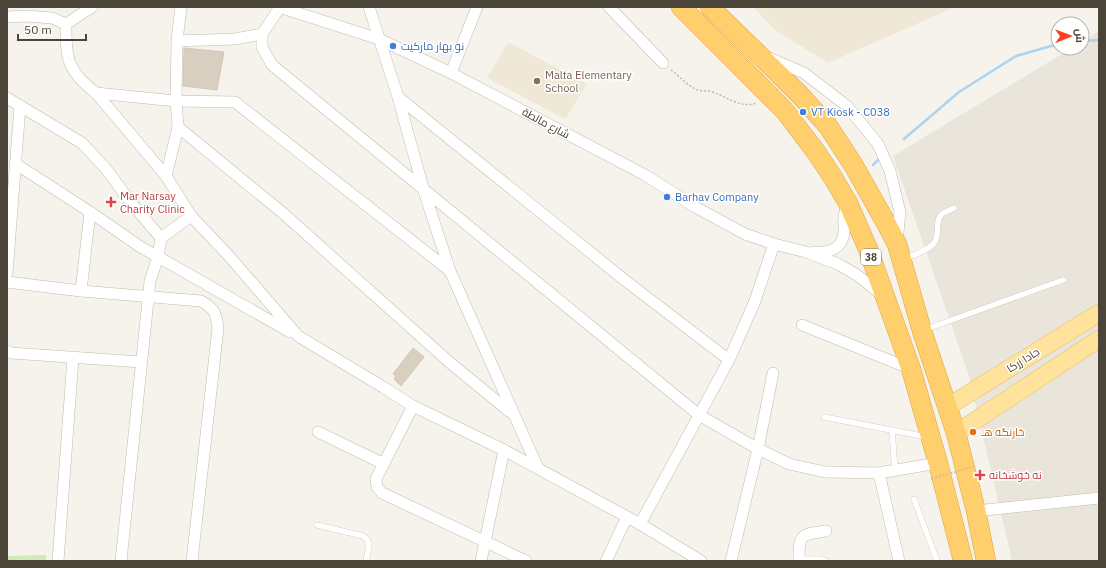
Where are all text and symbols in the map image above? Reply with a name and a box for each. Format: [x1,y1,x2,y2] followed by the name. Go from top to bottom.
[18,16,86,42] scale bar
[1050,16,1090,56] north arrow
[24,22,52,37] text: 50 m
[1073,29,1087,43] text: ش
[401,39,464,53] place label: نو بهار ماركيت
[388,41,398,51] marker: نو بهار ماركيت
[545,68,632,95] place label: Malta Elementary School
[532,76,542,86] marker: Malta Elementary School
[519,105,572,142] street label: شارع مالطة
[811,105,890,119] place label: VT Kiosk - C038
[798,107,808,117] marker: VT Kiosk - C038
[120,189,185,216] place label: Mar Narsay Charity Clinic
[675,190,759,204] place label: Barhav Company
[662,192,672,202] marker: Barhav Company
[105,196,117,208] marker: Mar Narsay Charity Clinic
[861,249,881,265] road number: 38
[1004,344,1042,376] street label: جادا زرکا
[980,425,1024,439] place label: خارنگه هـ
[968,427,978,437] marker: خارنگه هـ
[989,468,1042,482] place label: نه خوشخانه
[974,469,986,481] marker: نه خوشخانه

